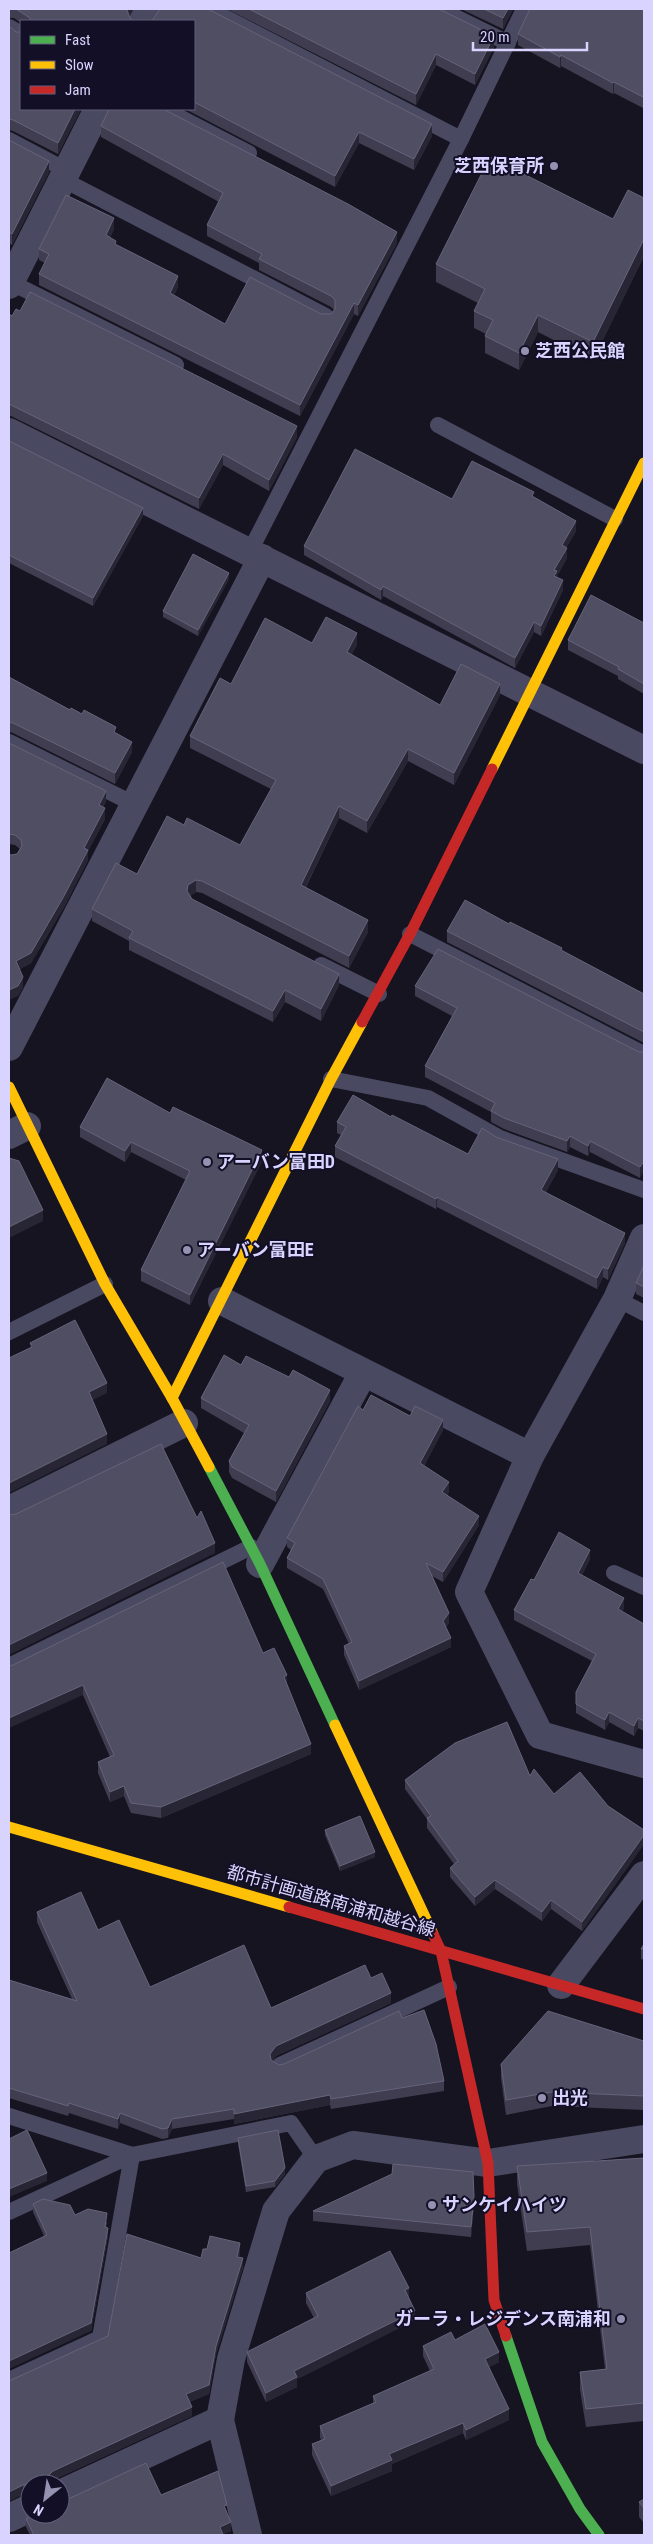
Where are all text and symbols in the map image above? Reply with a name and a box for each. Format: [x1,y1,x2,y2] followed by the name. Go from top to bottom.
[20,20,195,110] legend
[473,20,587,52] scale bar
[480,28,510,46] text: 20 m
[65,31,90,49] text: Fast
[65,56,94,74] text: Slow
[65,81,91,99] text: Jam
[454,155,544,176] place label: 芝西保育所
[548,160,560,172] marker: 芝西保育所
[535,340,625,361] place label: 芝西公民館
[519,345,531,357] marker: 芝西公民館
[217,1151,335,1172] place label: アーバン富田D
[201,1156,213,1168] marker: アーバン富田D
[197,1239,314,1260] place label: アーバン富田E
[181,1244,193,1256] marker: アーバン富田E
[224,1861,438,1940] street label: 都市計画道路南浦和越谷線
[552,2087,588,2108] place label: 出光
[536,2092,548,2104] marker: 出光
[442,2194,567,2215] place label: サンケイハイツ
[426,2199,438,2211] marker: サンケイハイツ
[395,2308,611,2329] place label: ガーラ・レジデンス南浦和
[615,2313,627,2325] marker: ガーラ・レジデンス南浦和
[20,2474,70,2524] north arrow
[31,2501,46,2519] text: N

